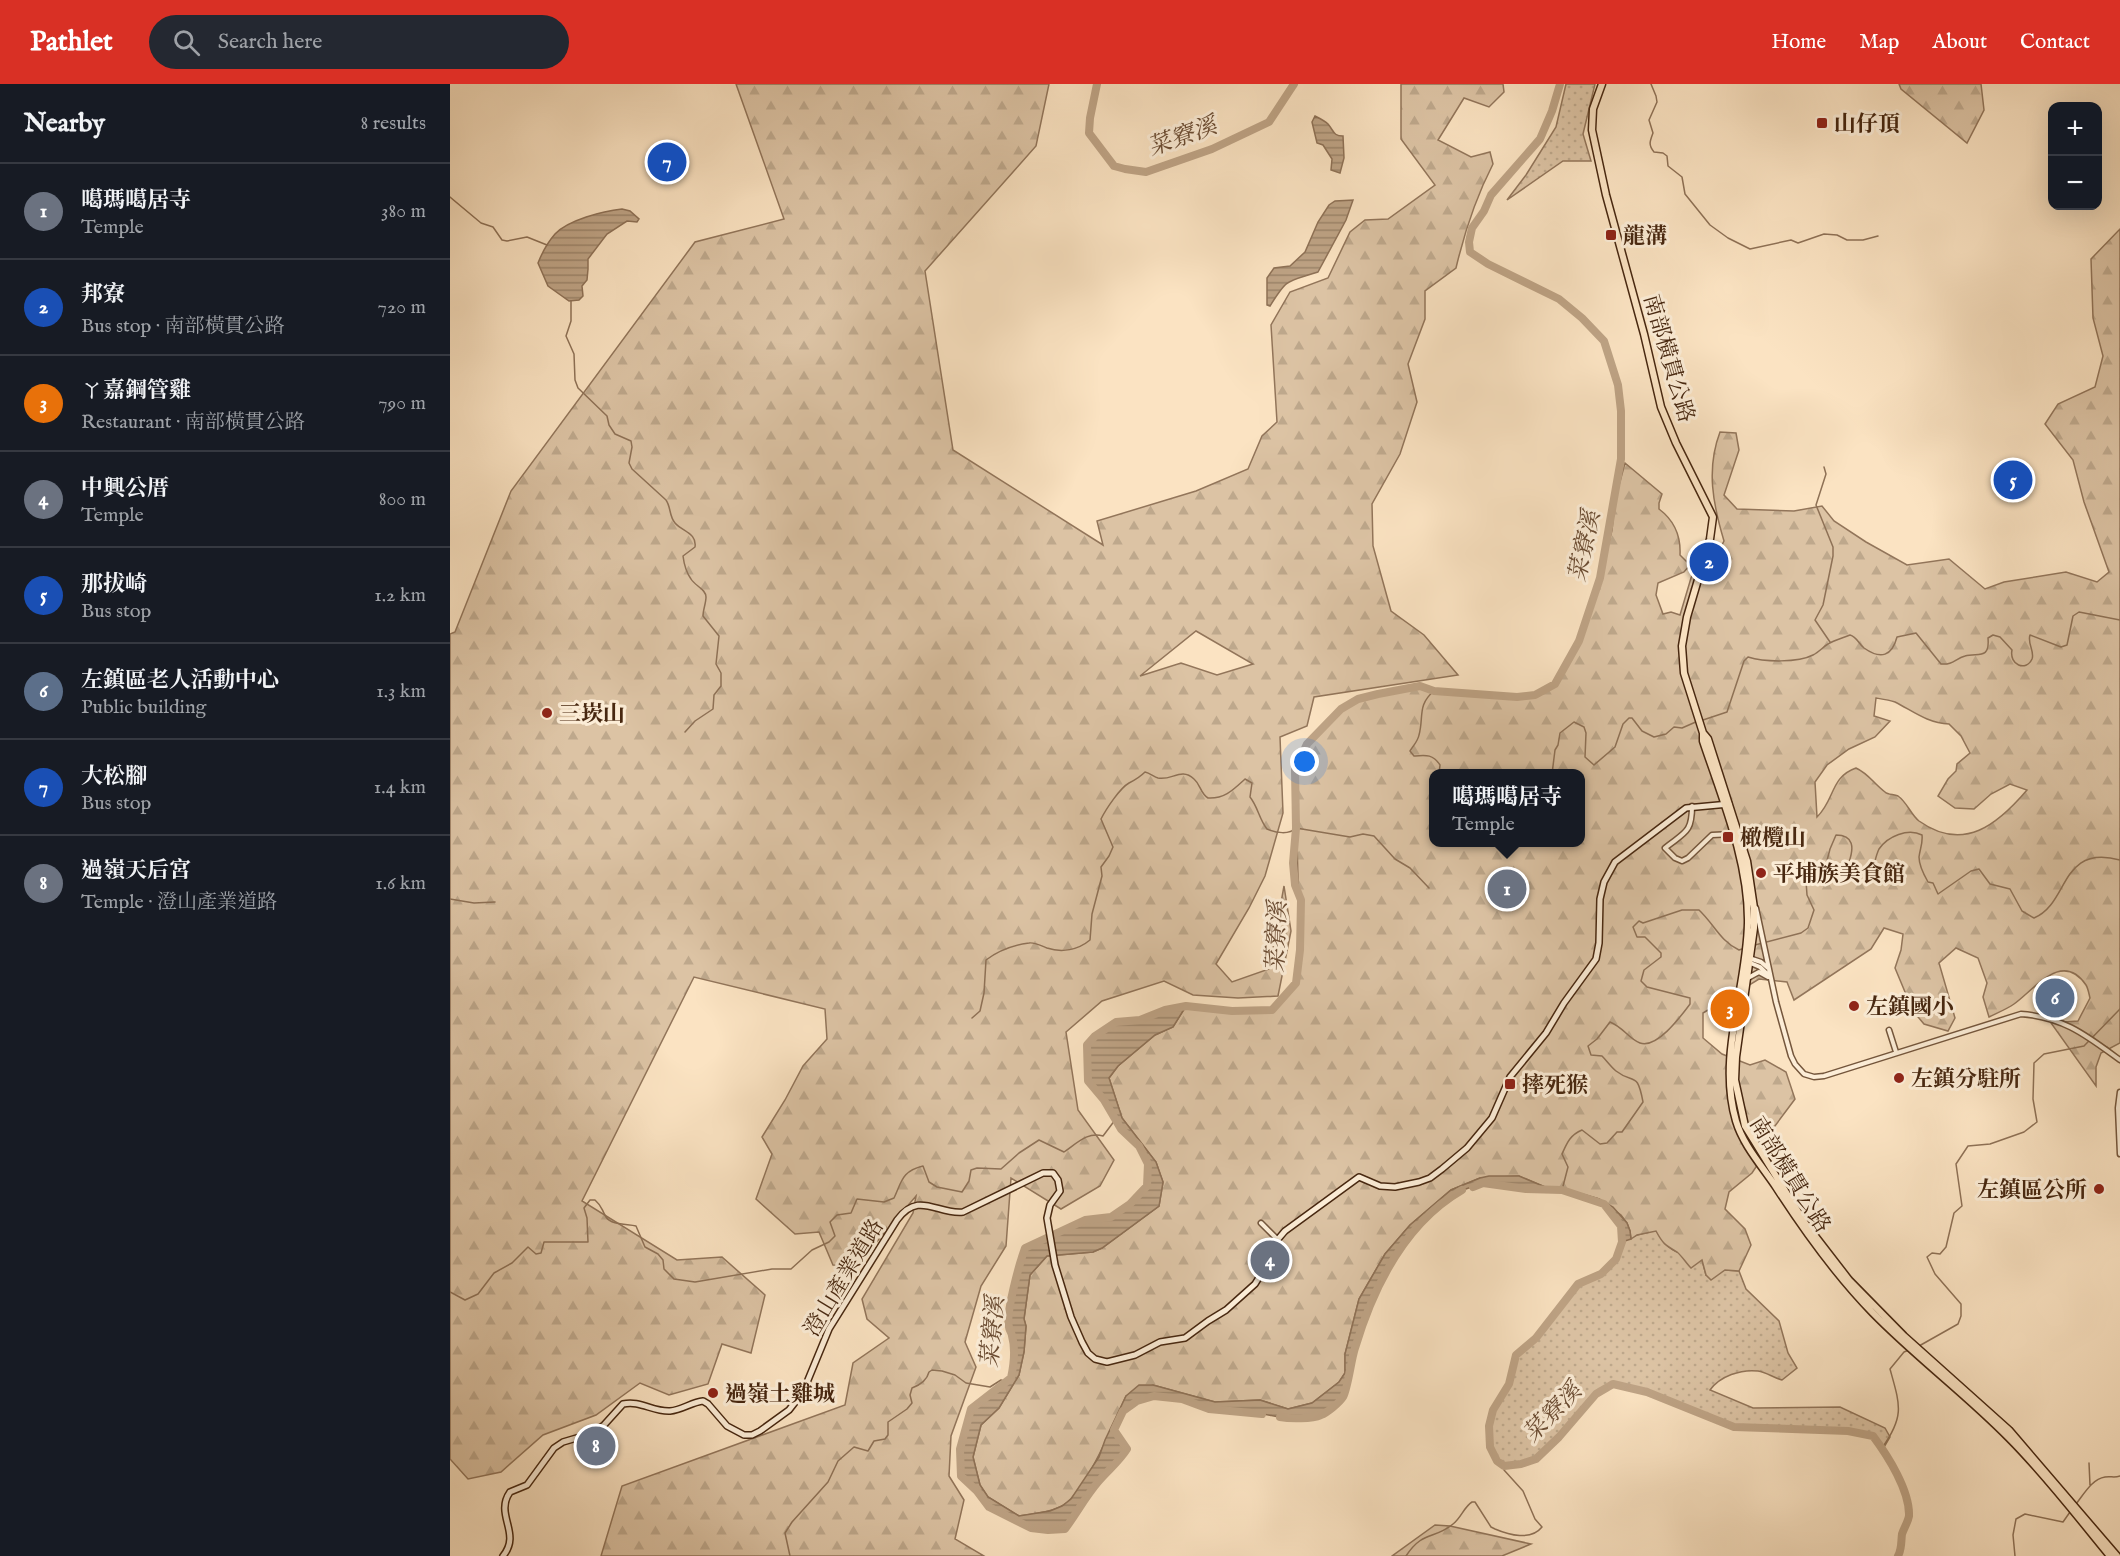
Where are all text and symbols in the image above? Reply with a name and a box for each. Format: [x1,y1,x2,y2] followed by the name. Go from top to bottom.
[149,15,569,69] search box
[30,25,113,60] text: Pathlet
[170,26,203,59] icon: search
[218,28,322,56] text: Search here
[1771,29,1826,56] text: Home
[1859,29,1899,56] text: Map
[1932,29,1987,56] text: About
[2020,29,2090,56] text: Contact
[2048,102,2102,210] map controls
[2048,102,2102,156] button: +
[24,107,105,140] text: Nearby
[1143,110,1224,164] water label: 菜竂溪
[360,111,426,136] text: 8 results
[1834,111,1900,139] place label: 山仔頂
[1815,116,1829,130] marker: 山仔頂
[648,140,686,184] pin: 7
[2048,156,2102,210] button: −
[81,187,191,215] text: 噶瑪噶居寺
[40,199,47,224] text: 1
[381,199,426,224] text: 380 m
[81,215,144,240] text: Temple
[1623,223,1667,251] place label: 龍溝
[1604,228,1618,242] marker: 龍溝
[81,281,125,309] text: 邦寮
[1636,291,1700,426] street label: 南部橫貫公路
[39,295,48,320] text: 2
[378,295,426,320] text: 720 m
[81,314,285,339] text: Bus stop · 南部橫貫公路
[81,377,191,405] text: ㄚ嘉鋼管雞
[40,391,47,416] text: 3
[378,391,426,416] text: 790 m
[81,410,305,435] text: Restaurant · 南部橫貫公路
[1994,458,2032,502] pin: 5
[81,475,169,503] text: 中興公厝
[39,487,48,512] text: 4
[379,487,426,512] text: 800 m
[81,503,144,528] text: Temple
[1563,505,1609,585] water label: 菜竂溪
[1690,540,1728,584] pin: 2
[81,571,147,599] text: 那拔崎
[40,583,47,608] text: 5
[374,583,426,608] text: 1.2 km
[81,599,151,624] text: Bus stop
[81,667,279,695] text: 左鎮區老人活動中心
[39,679,48,704] text: 6
[376,679,426,704] text: 1.3 km
[81,695,206,720] text: Public building
[559,701,625,729] place label: 三崁山
[540,706,554,720] marker: 三崁山
[1290,747,1319,776] your location
[81,763,147,791] text: 大松腳
[1429,769,1585,847] popup
[39,775,48,800] text: 7
[374,775,426,800] text: 1.4 km
[1452,784,1562,812] text: 噶瑪噶居寺
[81,791,151,816] text: Bus stop
[1452,812,1515,837] text: Temple
[1740,825,1806,853] place label: 橄欖山
[1721,830,1735,844] marker: 橄欖山
[81,857,191,885] text: 過嶺天后宮
[1773,861,1905,889] place label: 平埔族美食館
[1488,866,1526,912] pin: 1
[1754,866,1768,880] marker: 平埔族美食館
[40,871,47,896] text: 8
[375,871,426,896] text: 1.6 km
[81,890,277,915] text: Temple · 澄山產業道路
[1261,898,1294,974] water label: 菜竂溪
[2036,976,2074,1020] pin: 6
[1710,986,1750,1032] pin: 3
[1866,994,1954,1022] place label: 左鎮國小
[1847,999,1861,1013] marker: 左鎮國小
[1911,1066,2021,1094] place label: 左鎮分駐所
[1892,1071,1906,1085] marker: 左鎮分駐所
[1522,1072,1588,1100] place label: 摔死猴
[1503,1077,1517,1091] marker: 摔死猴
[1742,1112,1836,1238] street label: 南部橫貫公路
[1977,1177,2087,1205] place label: 左鎮區公所
[2092,1182,2106,1196] marker: 左鎮區公所
[799,1214,891,1342] street label: 澄山產業道路
[1250,1238,1290,1282] pin: 4
[975,1292,1012,1369] water label: 菜竂溪
[1517,1374,1591,1450] water label: 菜竂溪
[725,1381,835,1409] place label: 過嶺土雞城
[706,1386,720,1400] marker: 過嶺土雞城
[576,1424,616,1468] pin: 8

